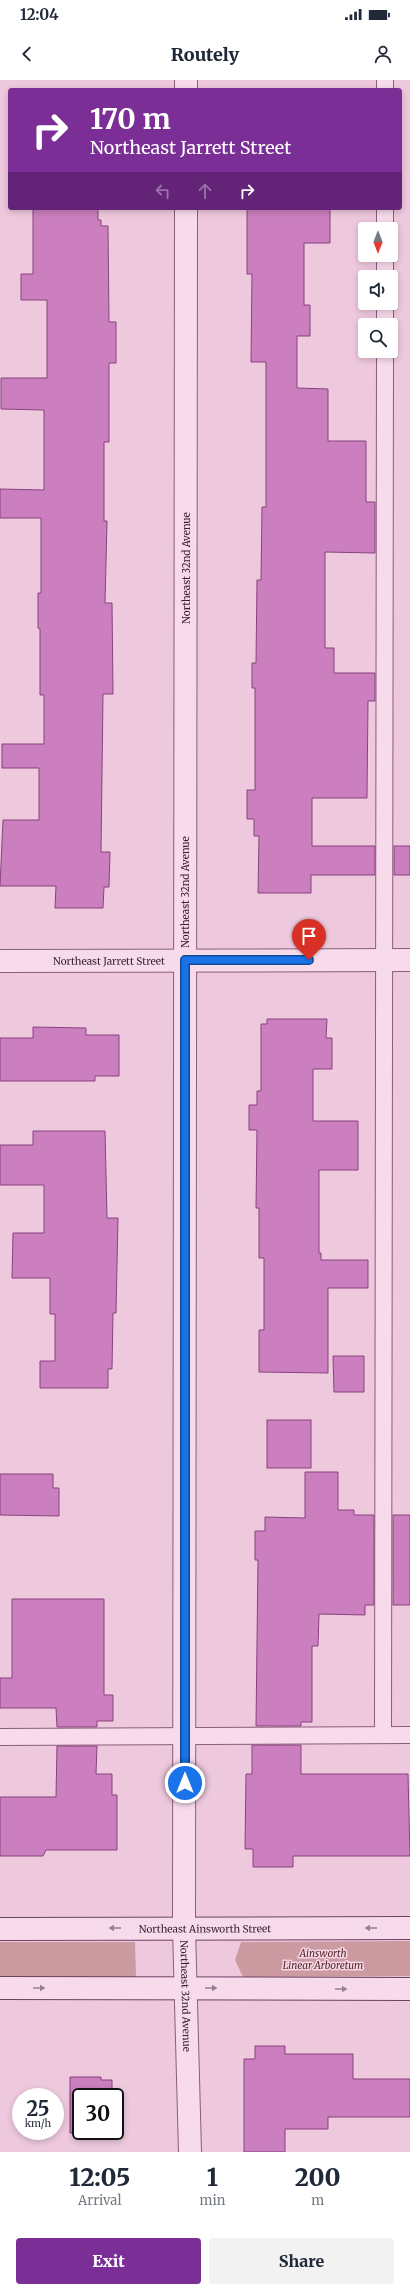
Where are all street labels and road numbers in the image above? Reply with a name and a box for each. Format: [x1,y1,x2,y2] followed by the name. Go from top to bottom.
[180,512,193,624] street label: Northeast 32nd Avenue
[179,836,192,948] street label: Northeast 32nd Avenue
[53,954,165,967] street label: Northeast Jarrett Street
[139,1922,271,1935] street label: Northeast Ainsworth Street
[178,1940,194,2052] street label: Northeast 32nd Avenue

